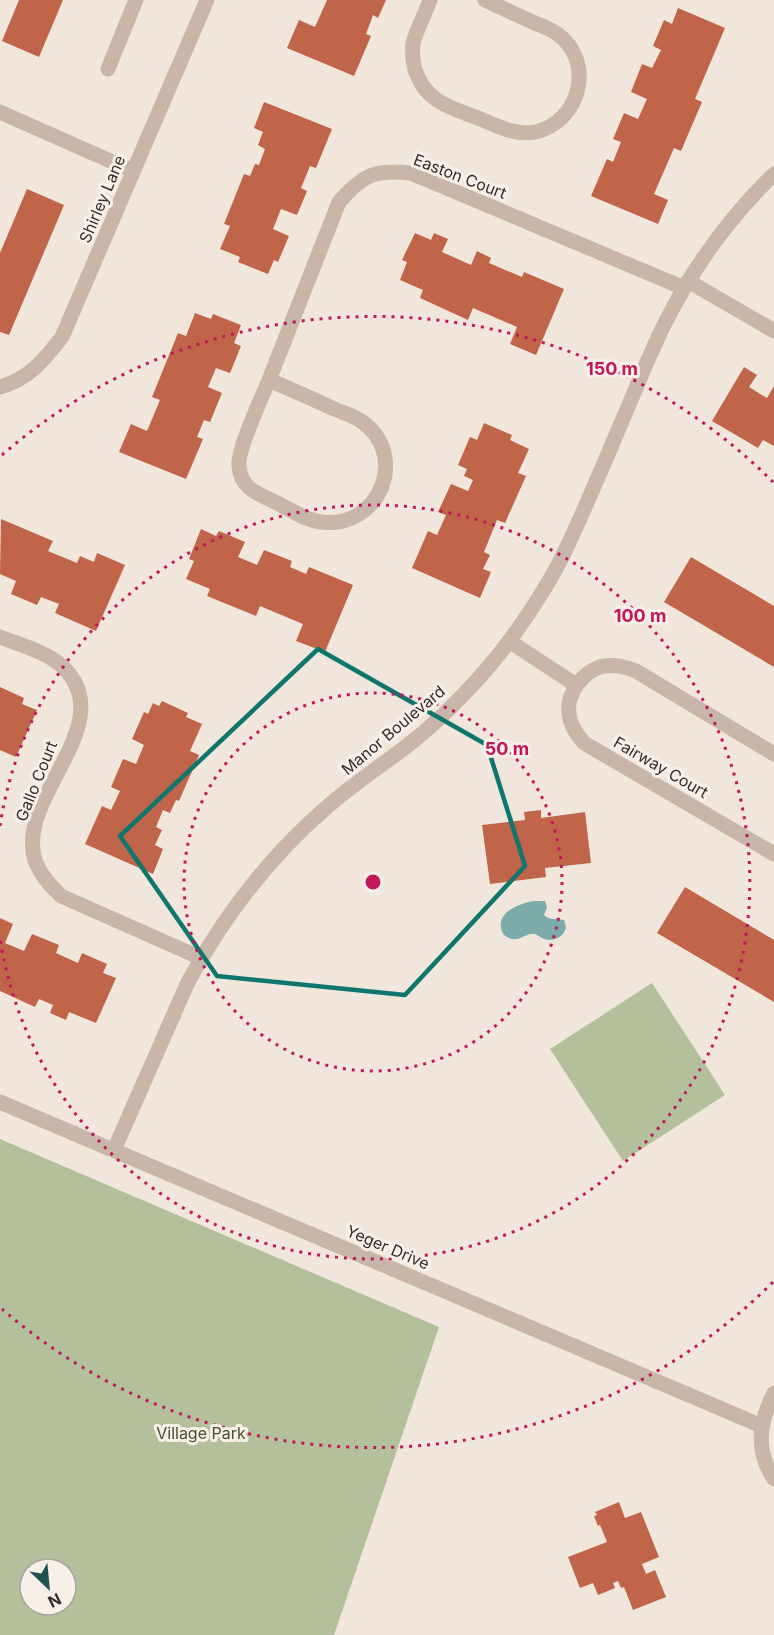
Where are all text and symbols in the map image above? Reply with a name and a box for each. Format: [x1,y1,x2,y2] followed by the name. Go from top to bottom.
[411,149,509,203] street label: Easton Court
[75,152,129,246] street label: Shirley Lane
[586,358,638,379] text: 150 m
[614,605,666,626] text: 100 m
[337,681,449,779] street label: Manor Boulevard
[610,732,712,802] street label: Fairway Court
[11,738,61,824] street label: Gallo Court
[485,738,529,759] text: 50 m
[363,872,383,892] centre of rings
[343,1221,433,1273] street label: Yeger Drive
[156,1423,246,1443] park label: Village Park
[18,1557,78,1617] north arrow
[45,1589,64,1612] text: N

